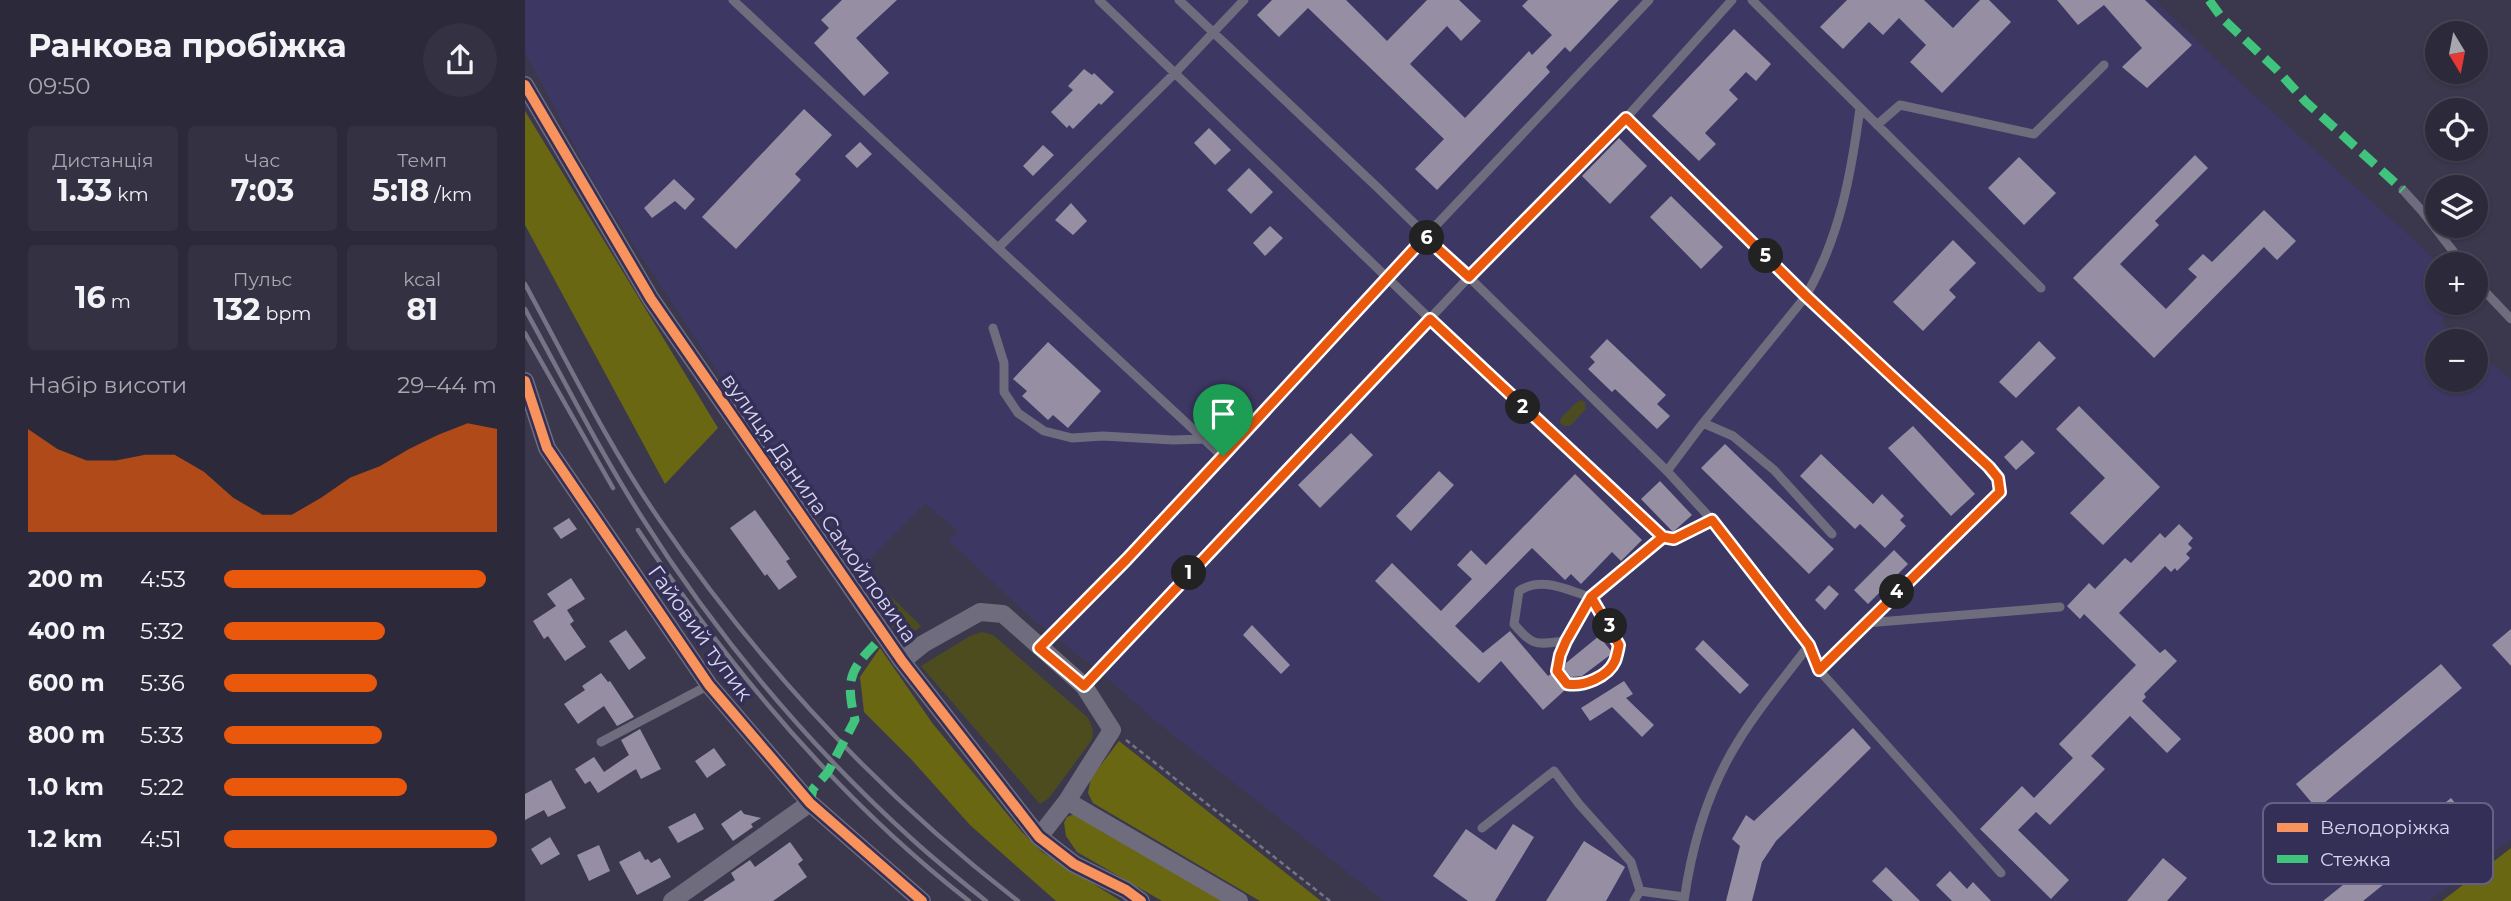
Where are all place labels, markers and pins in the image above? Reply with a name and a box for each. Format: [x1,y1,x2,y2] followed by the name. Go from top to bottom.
[1409,220,1445,256] pin: 6
[1749,238,1783,274] pin: 5
[1193,384,1253,456] pin
[1506,390,1541,424] pin: 2
[1171,556,1207,590] pin: 1
[1879,574,1915,610] pin: 4
[1593,608,1627,644] pin: 3

